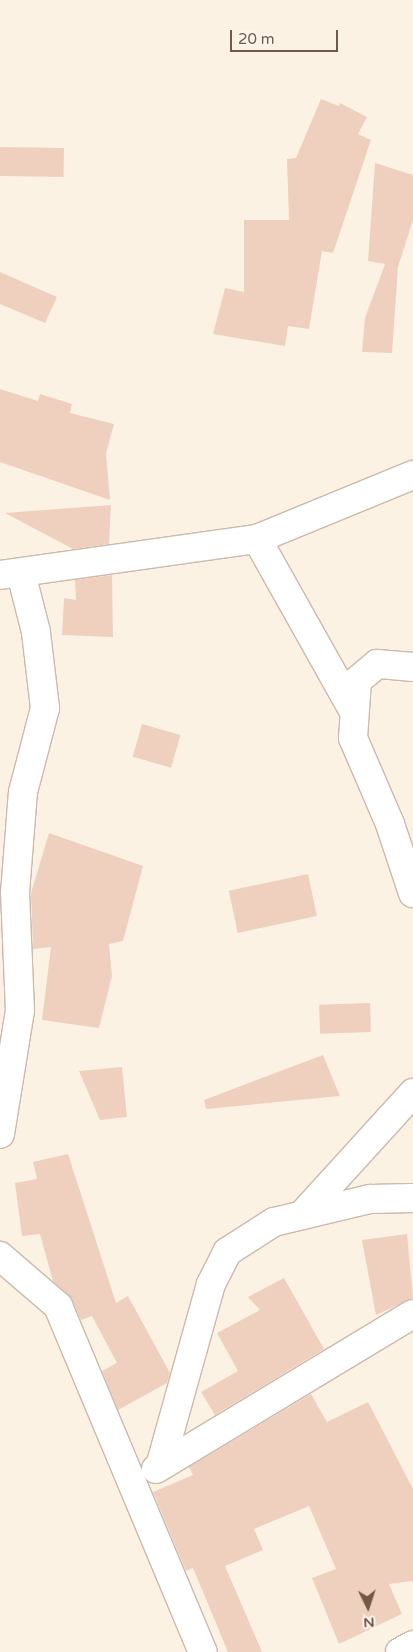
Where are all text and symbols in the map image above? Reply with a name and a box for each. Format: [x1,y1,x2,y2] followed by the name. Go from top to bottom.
[233,20,340,52] scale bar
[238,30,275,48] text: 20 m
[343,1582,393,1632] north arrow
[363,1614,375,1631] text: N

